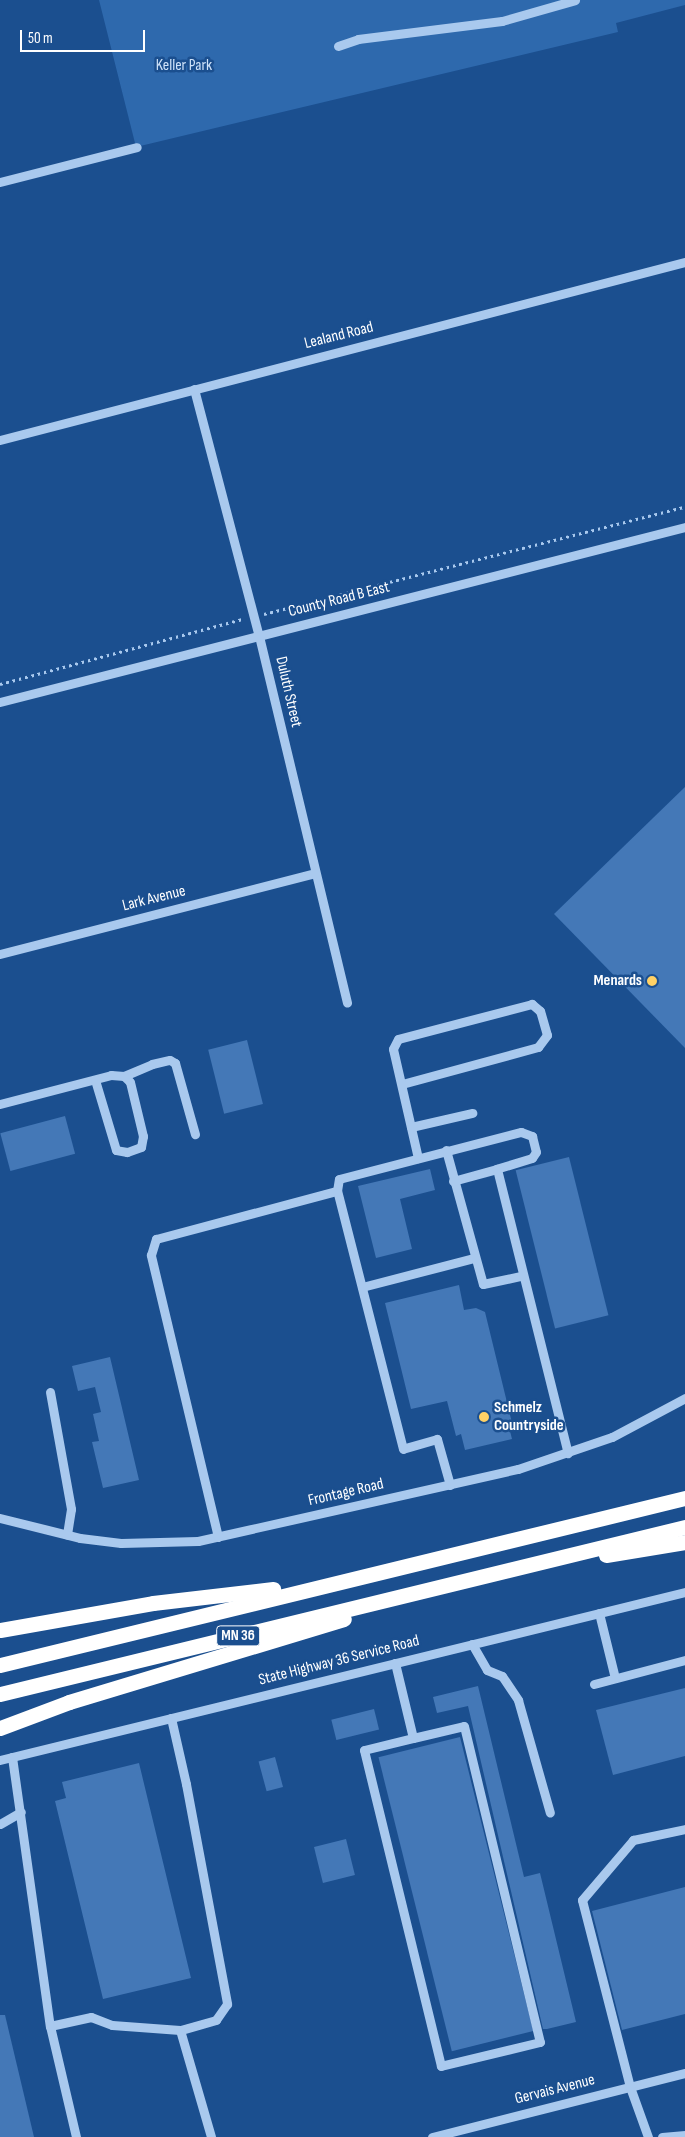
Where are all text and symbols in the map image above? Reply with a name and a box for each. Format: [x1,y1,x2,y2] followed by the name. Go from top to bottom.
[22,20,148,52] scale bar
[28,29,53,48] text: 50 m
[156,56,212,76] park label: Keller Park
[303,318,375,354] street label: Lealand Road
[286,578,392,622] street label: County Road B East
[271,655,305,729] street label: Duluth Street
[120,882,188,916] street label: Lark Avenue
[594,971,642,991] place label: Menards
[646,975,658,987] marker: Menards
[494,1398,563,1436] place label: Schmelz Countryside
[478,1411,490,1423] marker: Schmelz Countryside
[306,1475,386,1511] street label: Frontage Road
[216,1624,260,1648] road number: MN 36
[257,1632,421,1690] street label: State Highway 36 Service Road
[513,2071,597,2109] street label: Gervais Avenue

